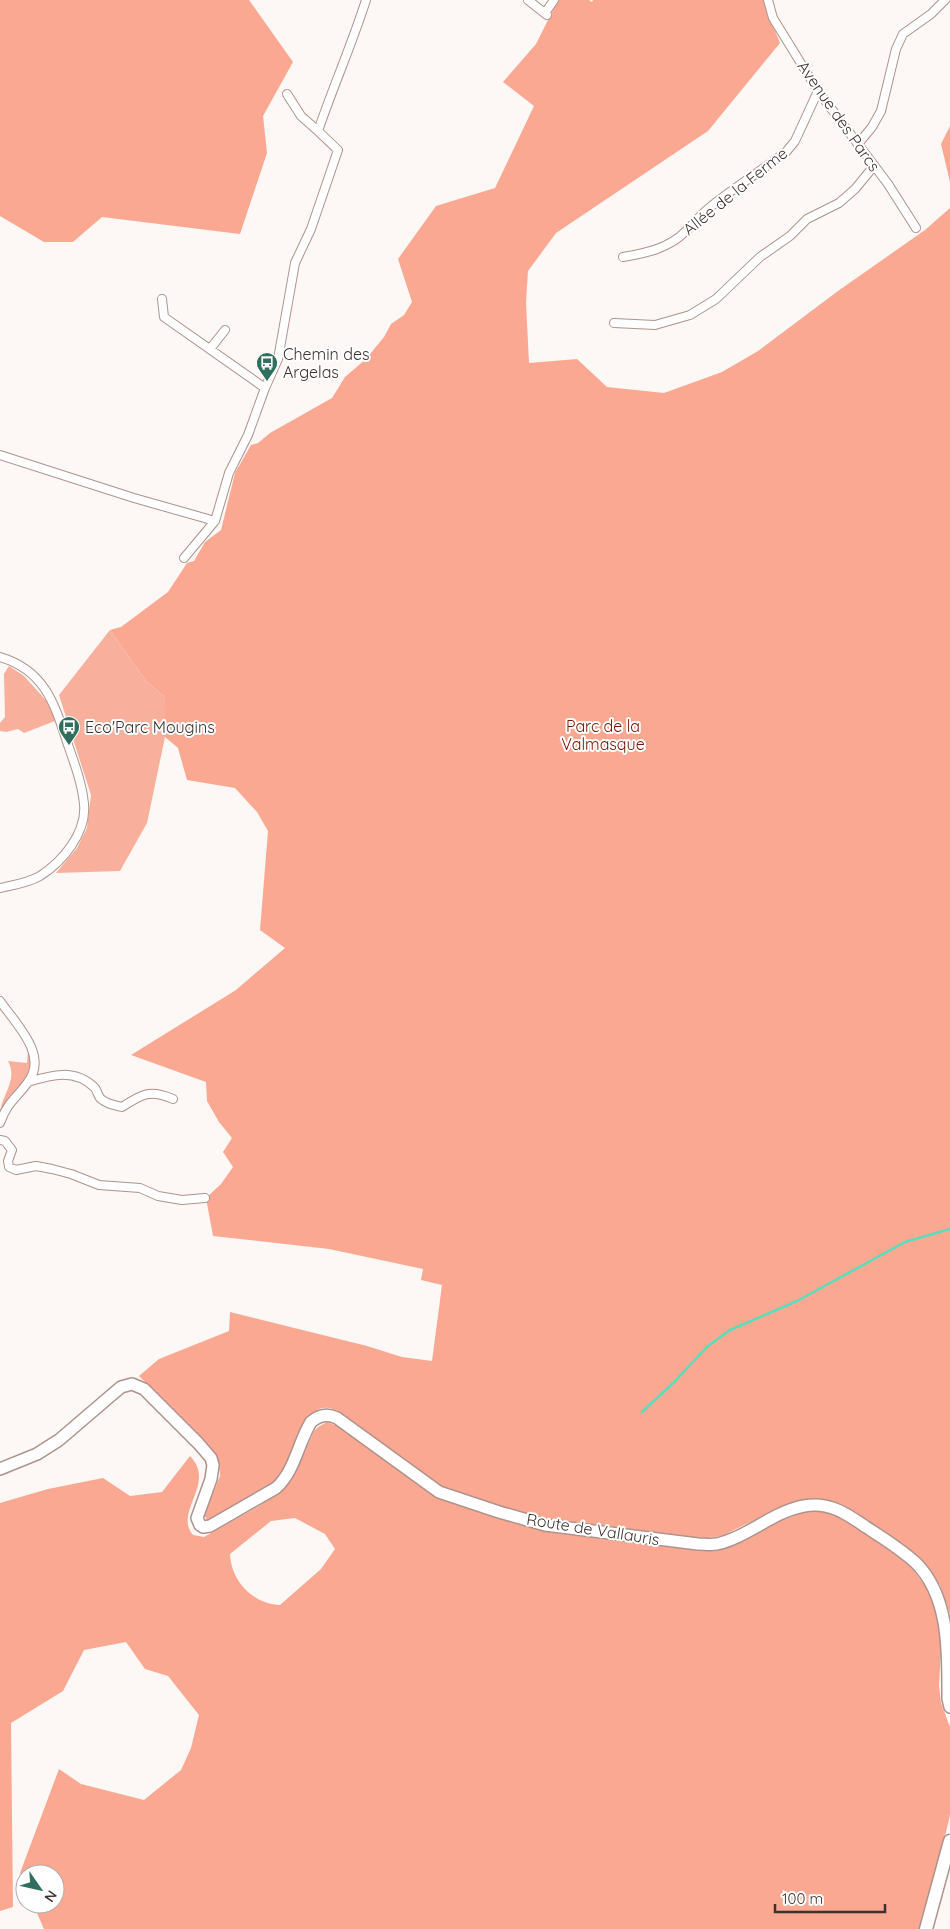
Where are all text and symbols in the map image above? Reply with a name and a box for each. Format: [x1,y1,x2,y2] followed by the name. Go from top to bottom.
[793,57,885,175] street label: Avenue des Parcs
[679,143,791,239] street label: Allée de la Ferme
[283,344,369,382] place label: Chemin des Argelas
[255,351,279,382] bus stop icon: Chemin des Argelas
[57,715,81,746] bus stop icon: Eco'Parc Mougins
[561,716,645,754] park label: Parc de la Valmasque
[85,717,215,737] place label: Eco'Parc Mougins
[525,1509,661,1549] street label: Route de Vallauris
[15,1864,65,1914] north arrow
[775,1882,885,1914] scale bar
[40,1887,61,1906] text: N
[782,1889,823,1908] text: 100 m

